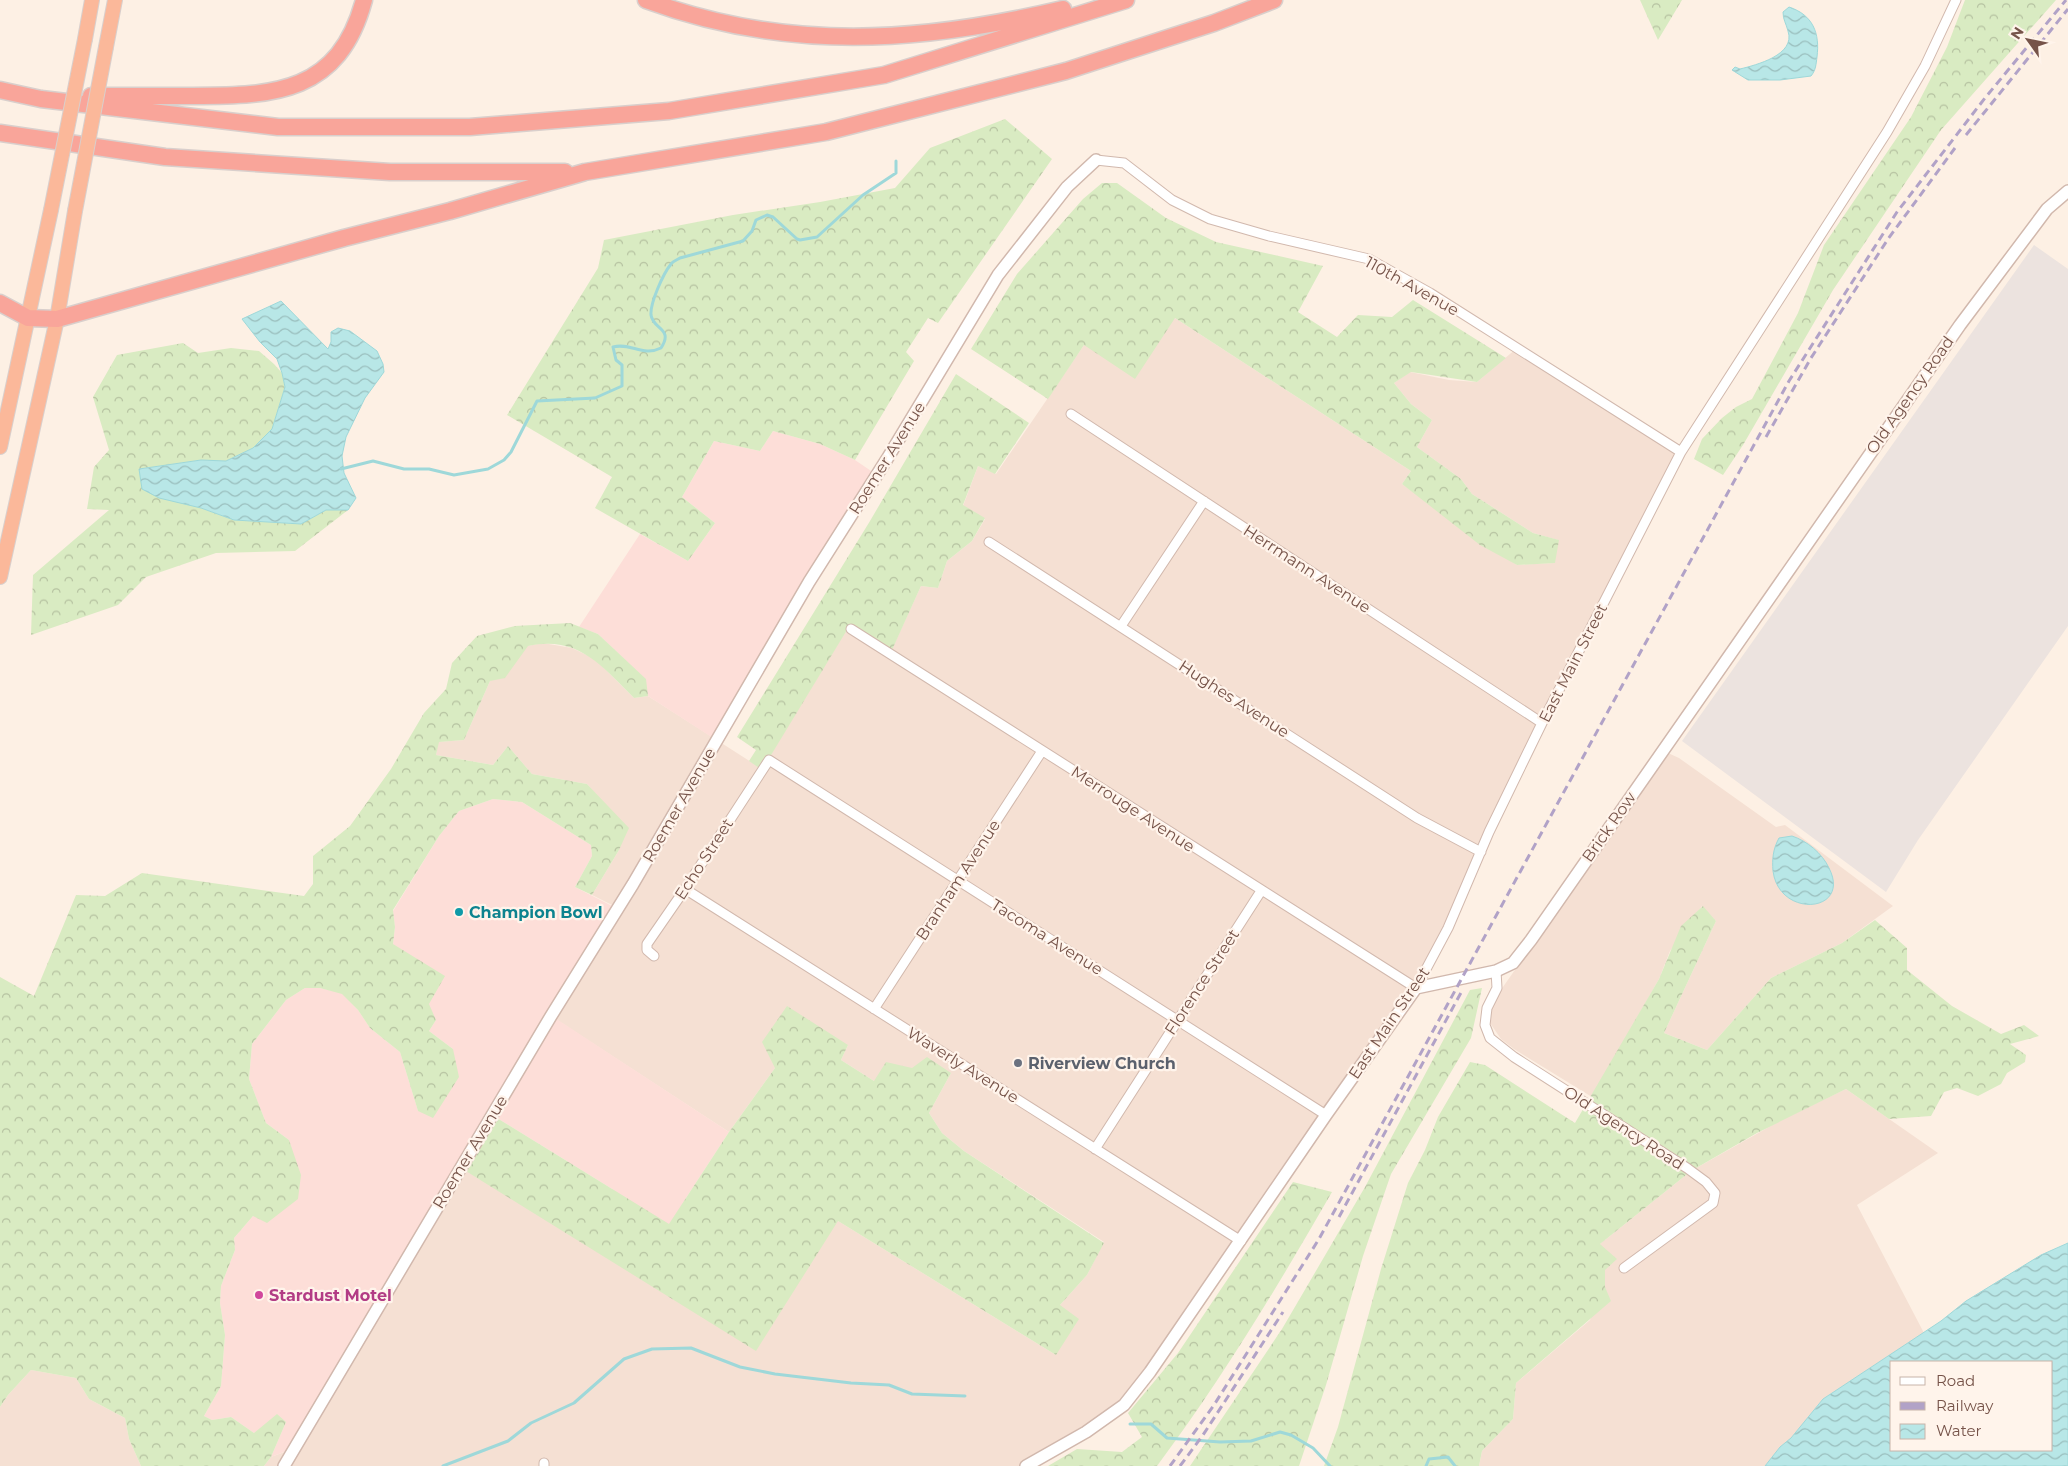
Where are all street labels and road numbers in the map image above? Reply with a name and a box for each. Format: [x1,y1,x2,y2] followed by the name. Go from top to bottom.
[1362,252,1462,320] street label: 110th Avenue
[1862,333,1958,457] street label: Old Agency Road
[845,398,929,518] street label: Roemer Avenue
[1240,521,1374,617] street label: Herrmann Avenue
[1535,600,1611,726] street label: East Main Street
[1175,656,1293,742] street label: Hughes Avenue
[639,744,719,866] street label: Roemer Avenue
[1068,762,1198,856] street label: Merrouge Avenue
[1578,788,1640,866] street label: Brick Row
[671,814,738,903] street label: Echo Street
[912,816,1004,944] street label: Branham Avenue
[988,895,1106,979] street label: Tacoma Avenue
[1161,925,1244,1038] street label: Florence Street
[1345,963,1434,1083] street label: East Main Street
[904,1023,1022,1107] street label: Waverly Avenue
[1560,1082,1688,1174] street label: Old Agency Road
[429,1092,511,1212] street label: Roemer Avenue

